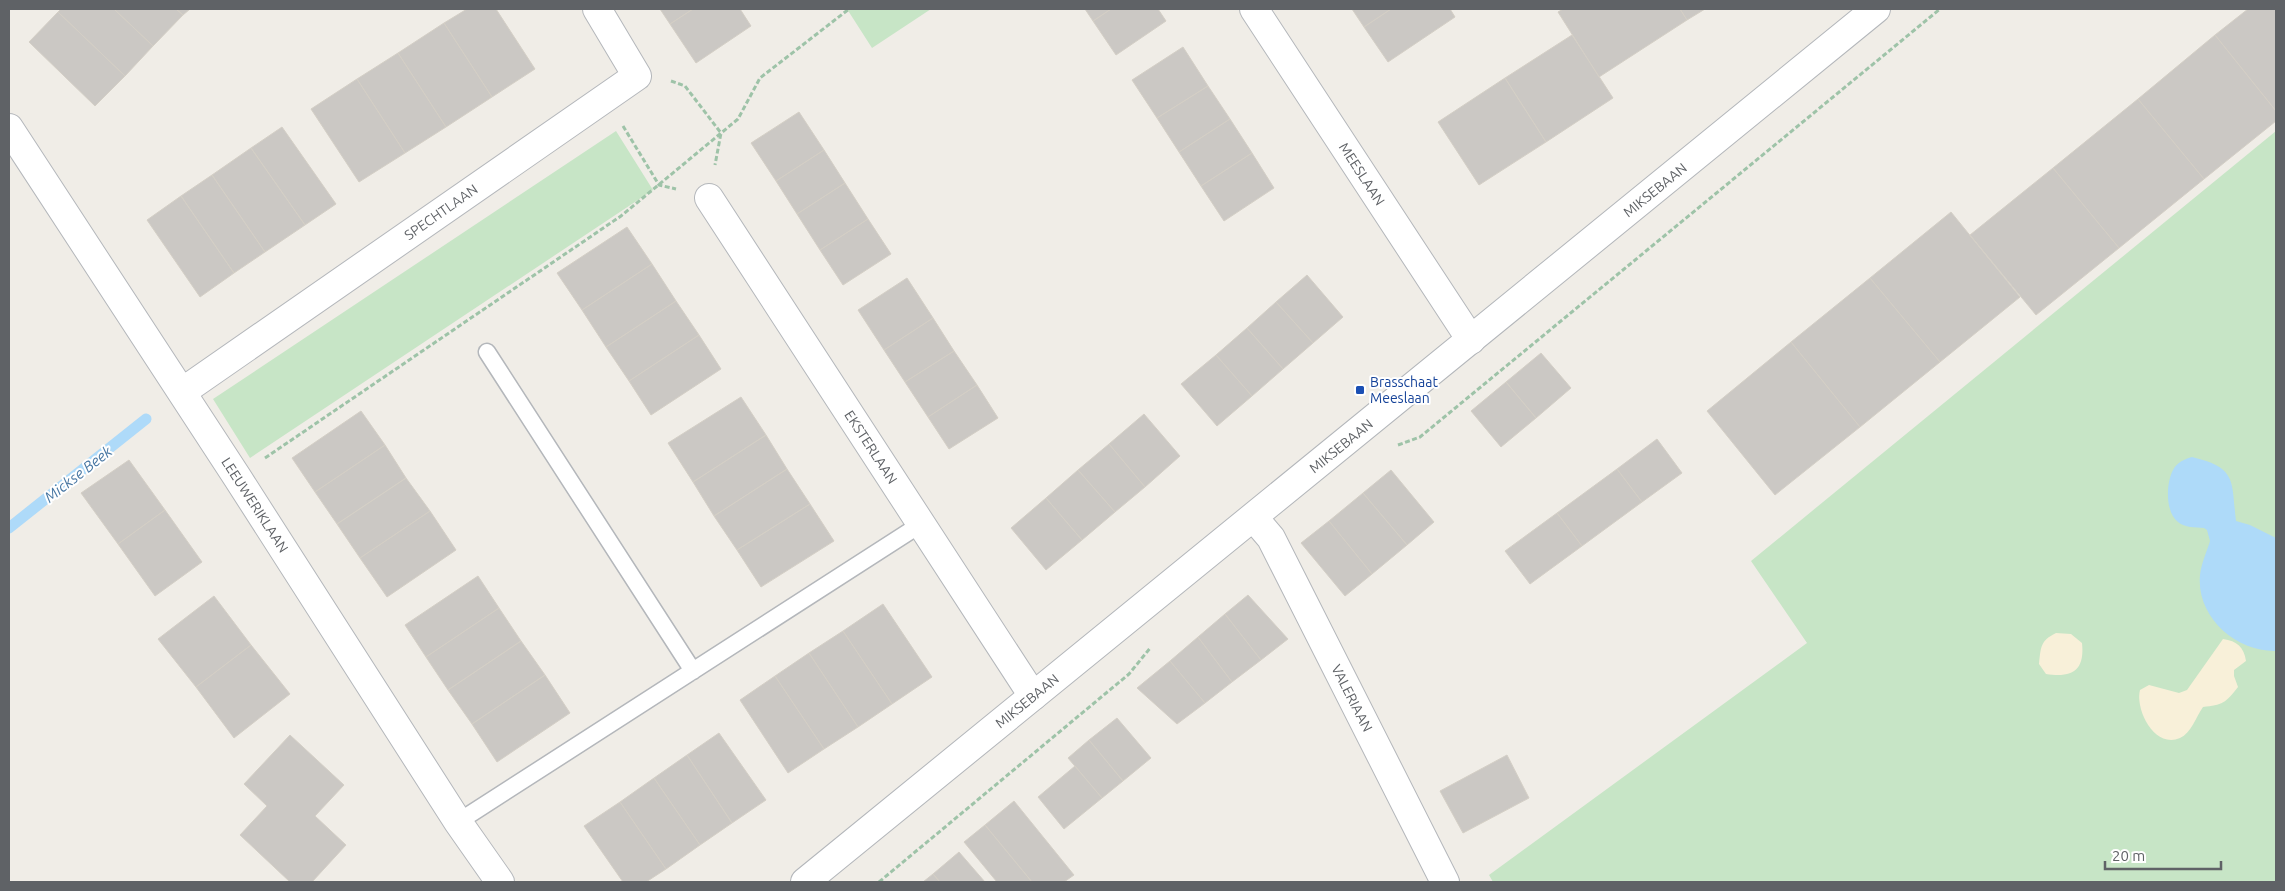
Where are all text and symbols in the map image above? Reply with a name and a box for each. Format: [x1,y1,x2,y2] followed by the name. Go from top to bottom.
[1336,140,1388,208] street label: MEESLAAN
[1620,160,1690,220] street label: MIKSEBAAN
[401,181,481,243] street label: SPECHTLAAN
[1370,374,1438,406] place label: Brasschaat Meeslaan
[1354,384,1366,396] marker: Brasschaat Meeslaan
[841,407,901,487] street label: EKSTERLAAN
[1306,416,1376,476] street label: MIKSEBAAN
[41,442,115,506] water label: Mickse Beek
[218,454,292,556] street label: LEEUWERIKLAAN
[1328,662,1376,734] street label: VALERIAAN
[992,671,1062,731] street label: MIKSEBAAN
[2105,838,2221,870] scale bar
[2112,847,2145,864] text: 20 m

